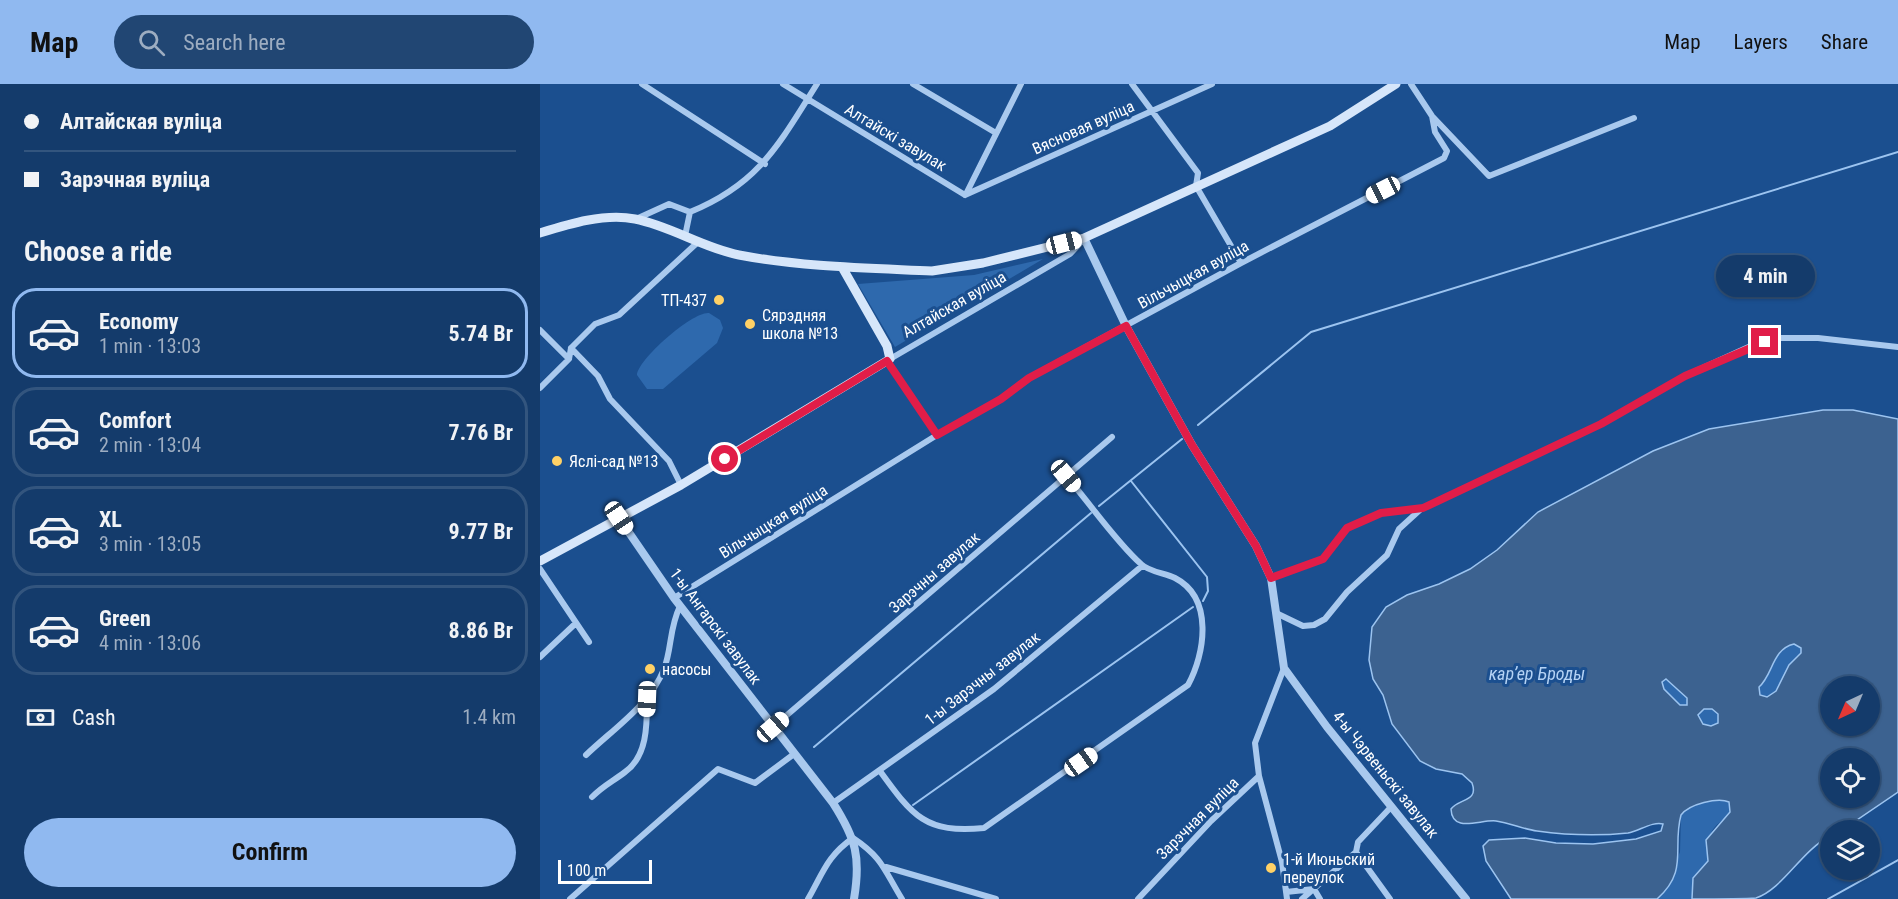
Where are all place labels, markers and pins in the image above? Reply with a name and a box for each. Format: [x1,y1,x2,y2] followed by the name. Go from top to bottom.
[661,291,707,310] place label: ТП-437
[712,293,726,307] marker: ТП-437
[762,306,838,343] place label: Сярэдняя школа №13
[743,317,757,331] marker: Сярэдняя школа №13
[569,452,658,471] place label: Яслі-сад №13
[550,454,564,468] marker: Яслі-сад №13
[662,660,712,679] place label: насосы
[643,662,657,676] marker: насосы
[1283,850,1375,887] place label: 1-й Июньский переулок
[1264,861,1278,875] marker: 1-й Июньский переулок

